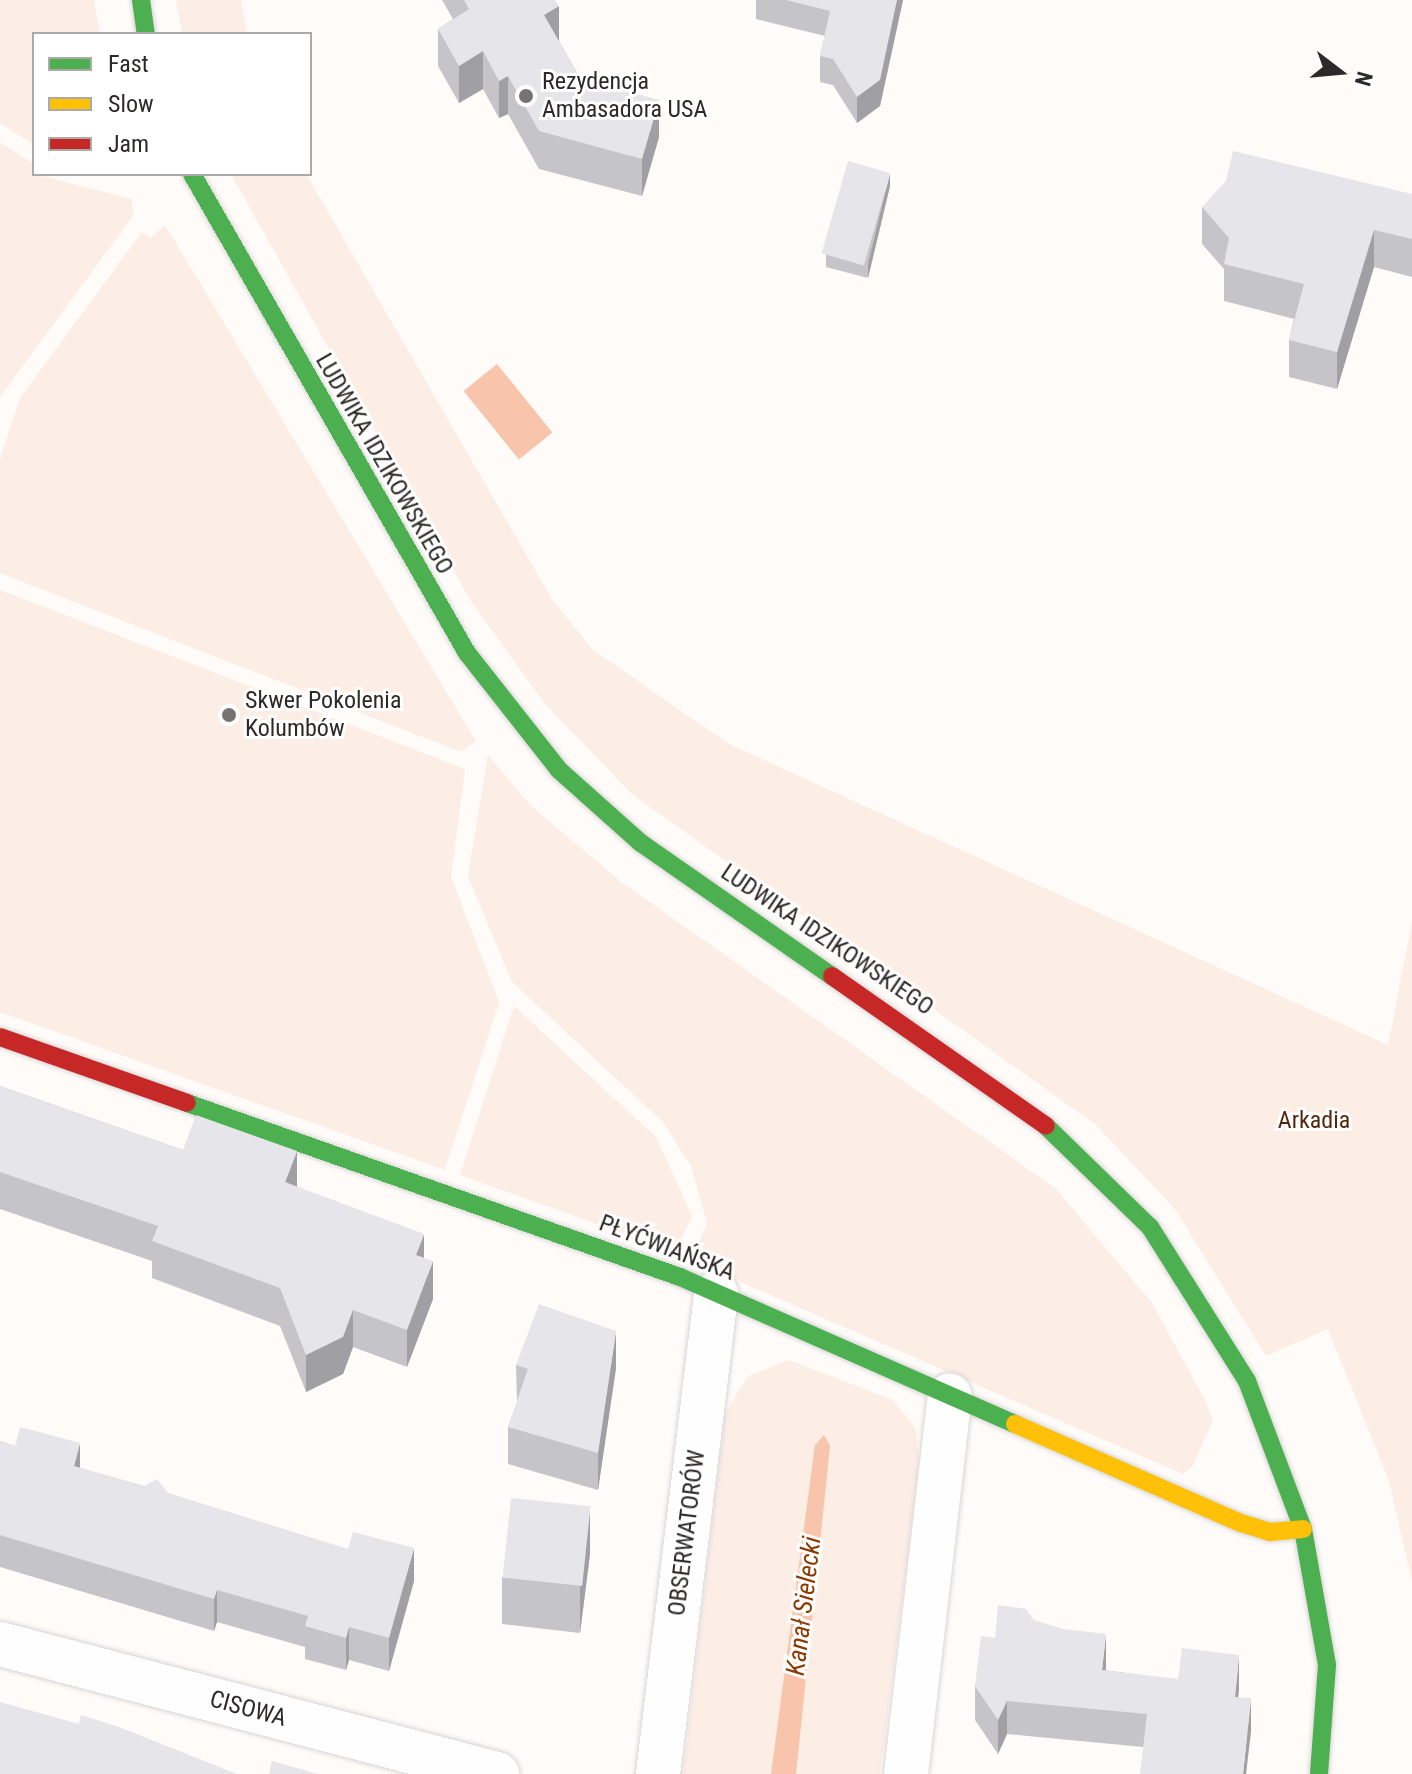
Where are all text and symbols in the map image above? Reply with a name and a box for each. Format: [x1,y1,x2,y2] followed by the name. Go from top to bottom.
[32,32,312,176] legend
[1300,32,1380,112] north arrow
[108,50,149,78] text: Fast
[542,68,707,124] place label: Rezydencja Ambasadora USA
[1350,69,1377,89] text: N
[517,87,535,105] marker: Rezydencja Ambasadora USA
[108,90,154,118] text: Slow
[108,130,149,158] text: Jam
[309,348,459,580] street label: LUDWIKA IDZIKOWSKIEGO
[245,687,401,743] place label: Skwer Pokolenia Kolumbów
[220,706,238,724] marker: Skwer Pokolenia Kolumbów
[715,858,939,1022] street label: LUDWIKA IDZIKOWSKIEGO
[1278,1107,1350,1135] park label: Arkadia
[595,1209,739,1287] street label: PŁYĆWIAŃSKA
[663,1448,711,1618] street label: OBSERWATORÓW
[780,1535,828,1677] water label: Kanał Sielecki
[207,1685,289,1733] street label: CISOWA

